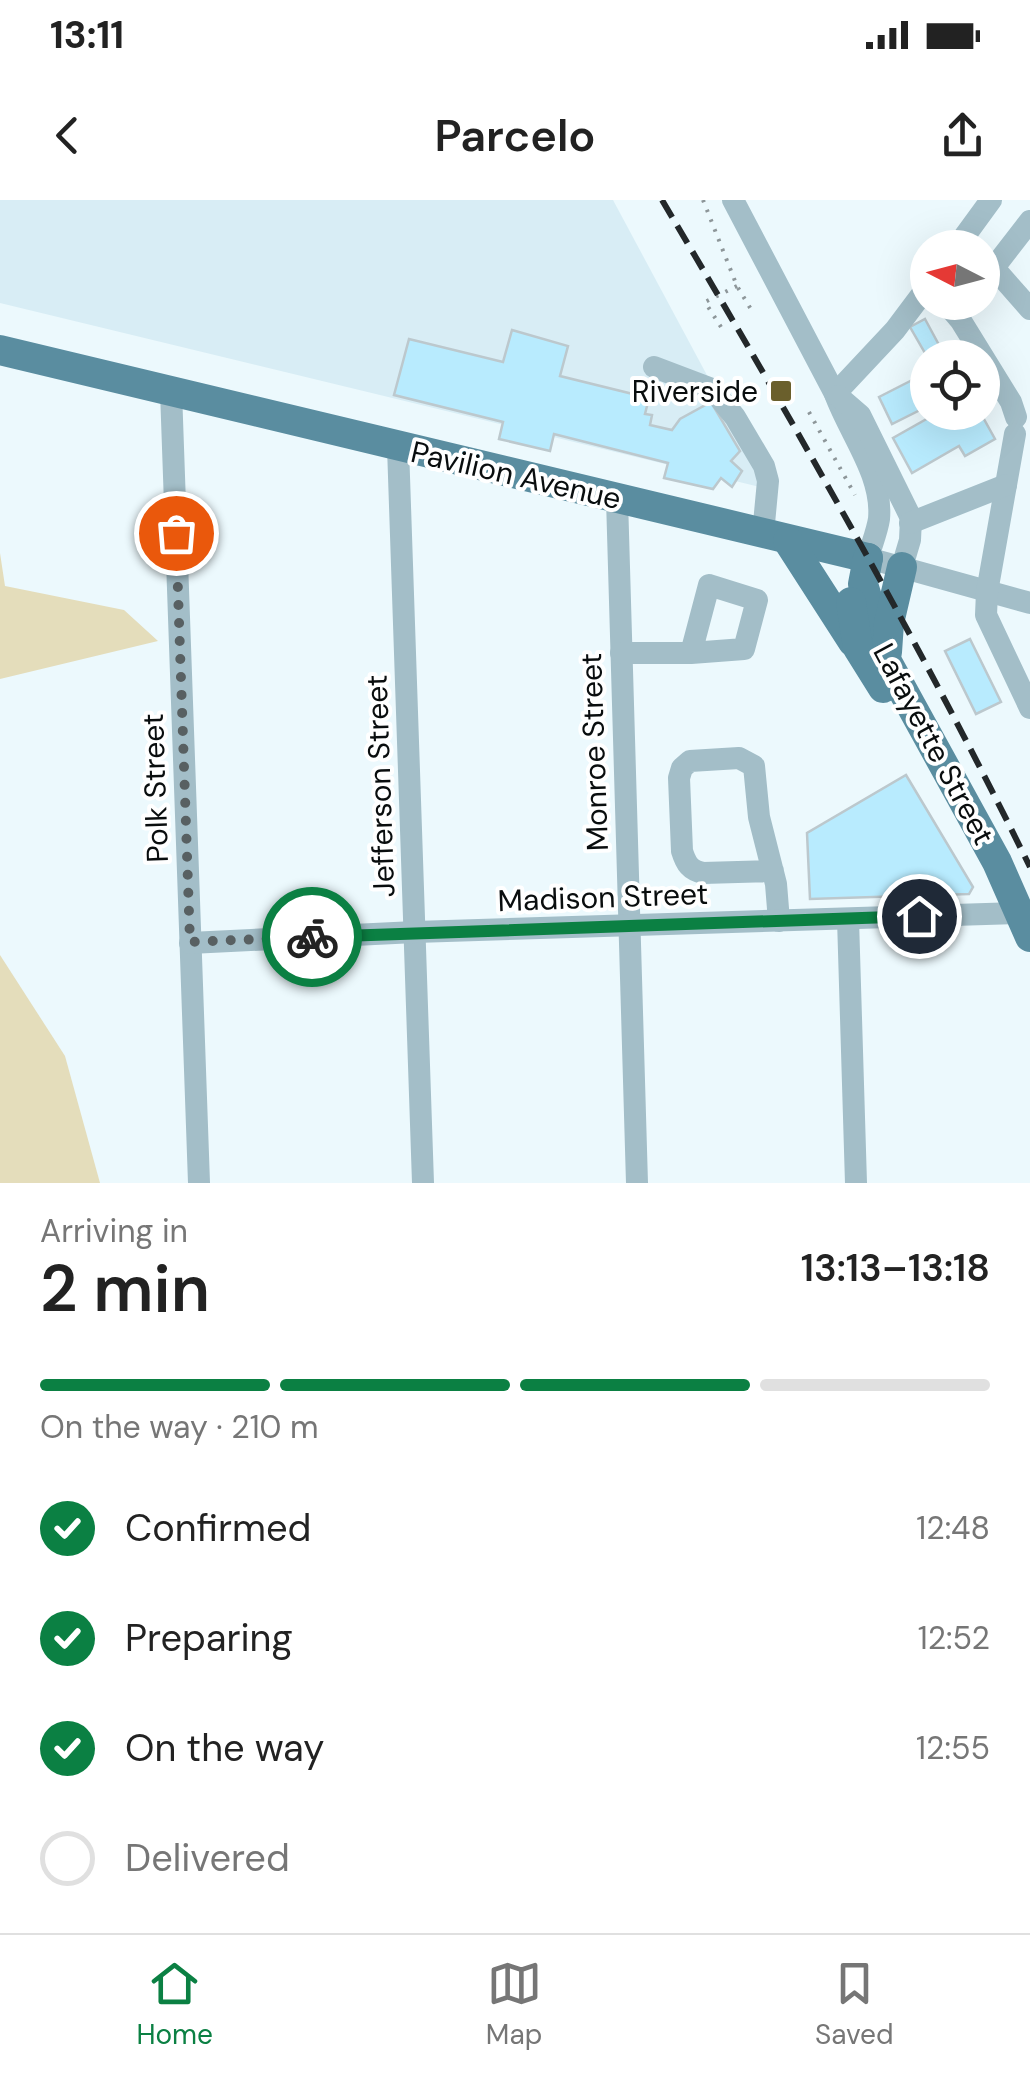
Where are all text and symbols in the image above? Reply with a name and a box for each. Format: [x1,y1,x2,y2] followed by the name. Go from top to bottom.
[50,10,124,60] text: 13:11
[434,106,596,165] text: Parcelo
[40,108,95,163] icon: back
[935,108,990,163] icon: share
[910,230,1000,320] north arrow
[910,230,1000,430] map controls
[910,340,1000,430] button: locate
[632,372,758,411] place label: Riverside
[768,378,794,404] marker: Riverside
[407,432,625,518] street label: Pavilion Avenue
[134,491,219,576] pin
[149,506,204,561] icon: bag
[865,637,1003,851] street label: Lafayette Street
[571,652,617,852] street label: Monroe Street
[357,674,403,898] street label: Jefferson Street
[133,713,177,863] street label: Polk Street
[497,874,709,920] street label: Madison Street
[877,874,962,959] pin
[262,887,362,987] courier
[892,889,947,944] icon: home
[285,910,340,965] icon: bike
[40,1210,188,1252] text: Arriving in
[801,1243,990,1293] text: 13:13–13:18
[40,1247,210,1331] text: 2 min
[40,1406,319,1448] text: On the way · 210 m
[40,1501,95,1556] icon: check
[125,1503,311,1553] text: Confirmed
[916,1507,990,1549] text: 12:48
[40,1611,95,1666] icon: check
[125,1613,293,1663] text: Preparing
[918,1617,990,1659] text: 12:52
[40,1721,95,1776] icon: check
[125,1723,324,1773] text: On the way
[916,1727,990,1769] text: 12:55
[125,1833,290,1883] text: Delivered
[136,1956,213,2053] tab: Home
[486,1956,542,2053] tab: Map
[815,1956,894,2053] tab: Saved

